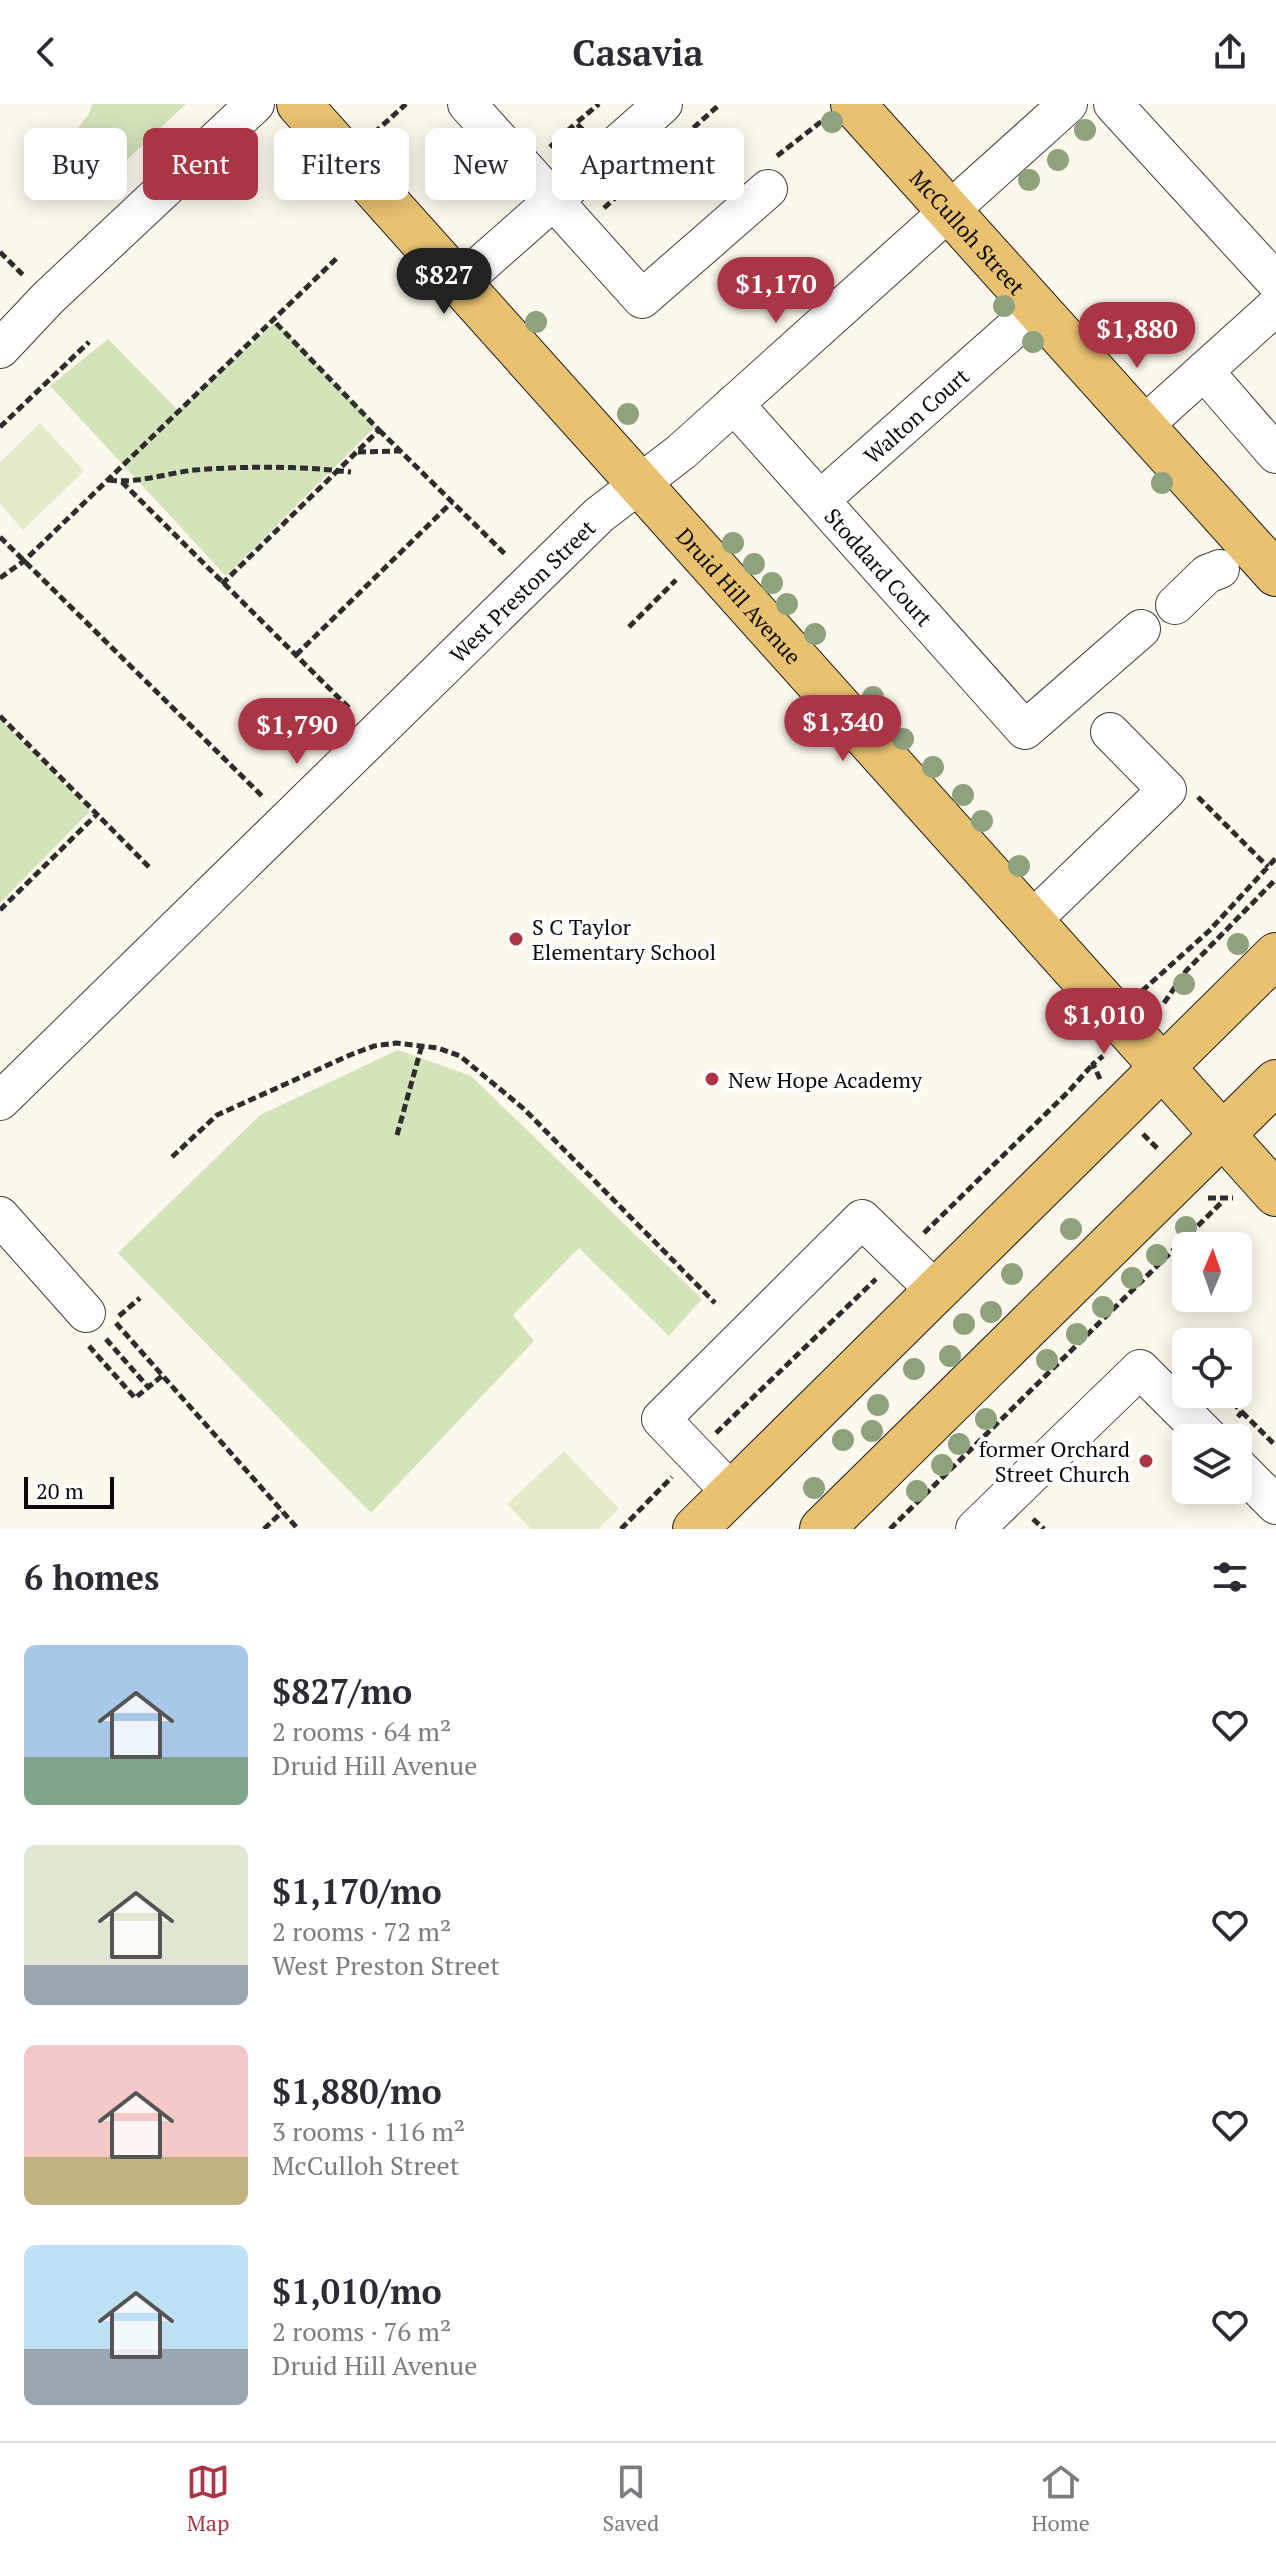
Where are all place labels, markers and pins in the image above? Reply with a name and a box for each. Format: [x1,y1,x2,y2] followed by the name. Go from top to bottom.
[397,248,491,316] pin: $827
[711,257,841,325] pin: $1,170
[1072,302,1202,370] pin: $1,880
[778,695,908,763] pin: $1,340
[232,698,362,766] pin: $1,790
[532,912,716,966] place label: S C Taylor Elementary School
[507,930,525,948] marker: S C Taylor Elementary School
[1039,988,1169,1056] pin: $1,010
[728,1065,923,1094] place label: New Hope Academy
[703,1070,721,1088] marker: New Hope Academy
[979,1434,1130,1488] place label: former Orchard Street Church
[1137,1452,1155,1470] marker: former Orchard Street Church

